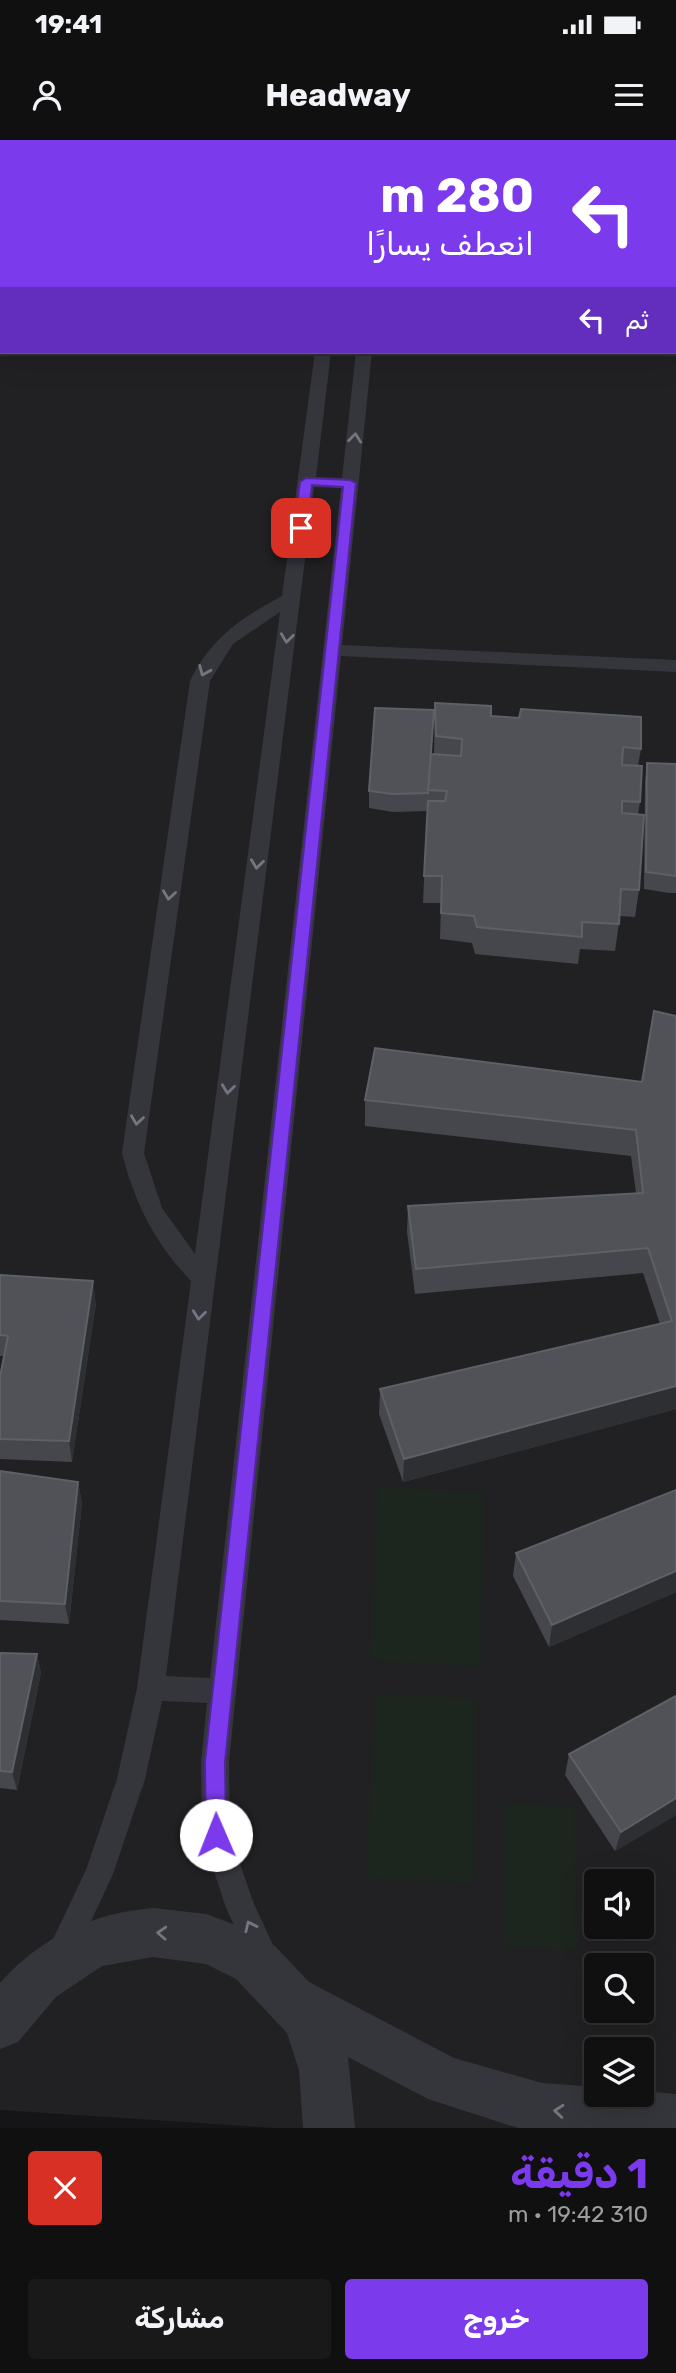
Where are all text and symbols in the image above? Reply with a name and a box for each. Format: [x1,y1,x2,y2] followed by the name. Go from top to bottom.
[35,9,102,40] text: 19:41
[28,76,66,114] icon: person
[265,76,411,114] text: Headway
[610,76,648,114] icon: menu
[380,166,534,224] text: 280 m
[558,168,649,259] icon: left
[366,225,534,263] text: انعطف يسارًا
[573,301,611,339] icon: left
[625,305,649,336] text: ثم
[347,432,362,444] one-way arrow
[271,498,331,558] pin
[282,509,320,547] icon: arrive
[280,632,295,644] one-way arrow
[198,664,212,676] one-way arrow
[250,858,265,870] one-way arrow
[162,889,177,901] one-way arrow
[221,1084,236,1095] one-way arrow
[130,1114,145,1126] one-way arrow
[191,1309,206,1321] one-way arrow
[179,1798,253,1872] position arrow
[584,1869,654,2107] map controls
[584,1869,654,1939] button: sound
[244,1921,258,1933] one-way arrow
[156,1926,167,1941] one-way arrow
[584,1953,654,2023] button: search
[584,2037,654,2107] button: layers
[553,2104,564,2119] one-way arrow
[510,2149,648,2199] text: 1 دقيقة
[28,2151,102,2225] button: close
[508,2200,648,2228] text: 310 m · 19:42
[28,2279,331,2359] button: مشاركة
[345,2279,648,2359] button: خروج

